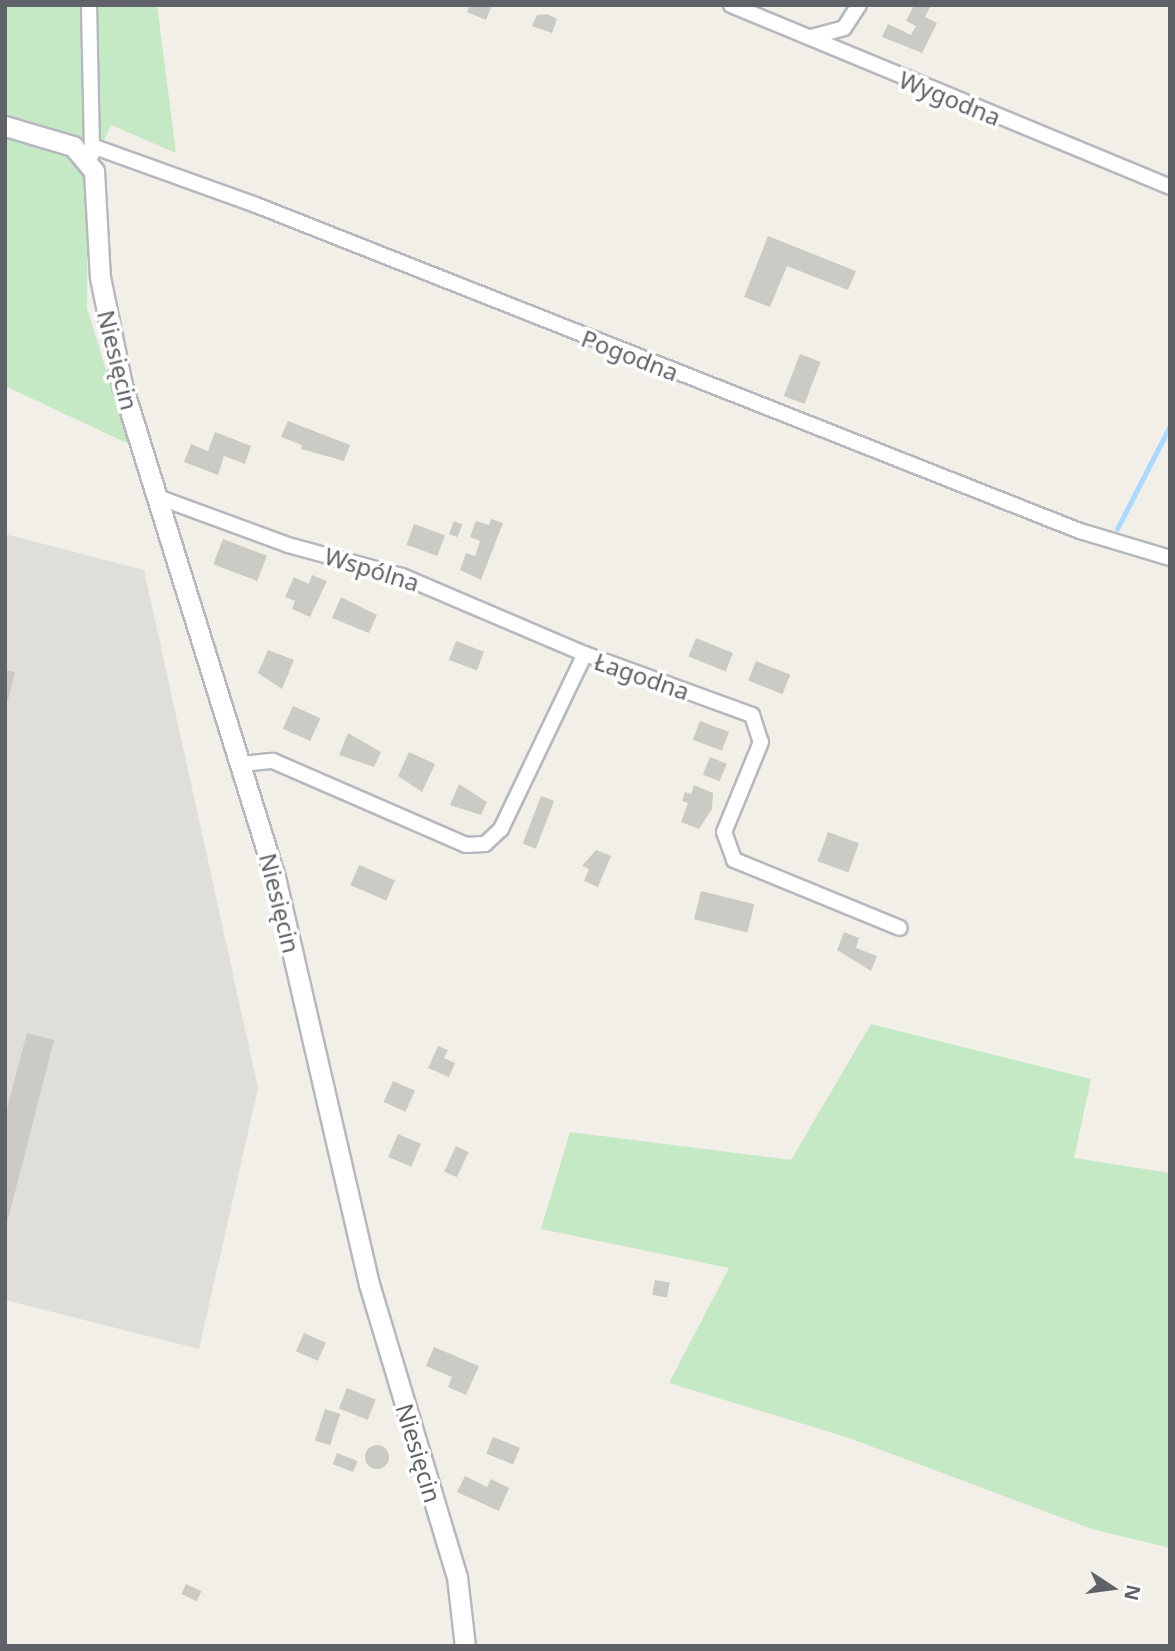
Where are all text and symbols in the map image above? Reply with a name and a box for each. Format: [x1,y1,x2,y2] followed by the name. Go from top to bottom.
[895,65,1005,131] street label: Wygodna
[92,307,144,413] street label: Niesięcin
[578,323,682,387] street label: Pogodna
[321,541,423,597] street label: Wspólna
[591,646,693,706] street label: Łagodna
[254,850,306,956] street label: Niesięcin
[390,1400,448,1506] street label: Niesięcin
[1077,1553,1147,1623] north arrow
[1118,1582,1147,1603] text: N

